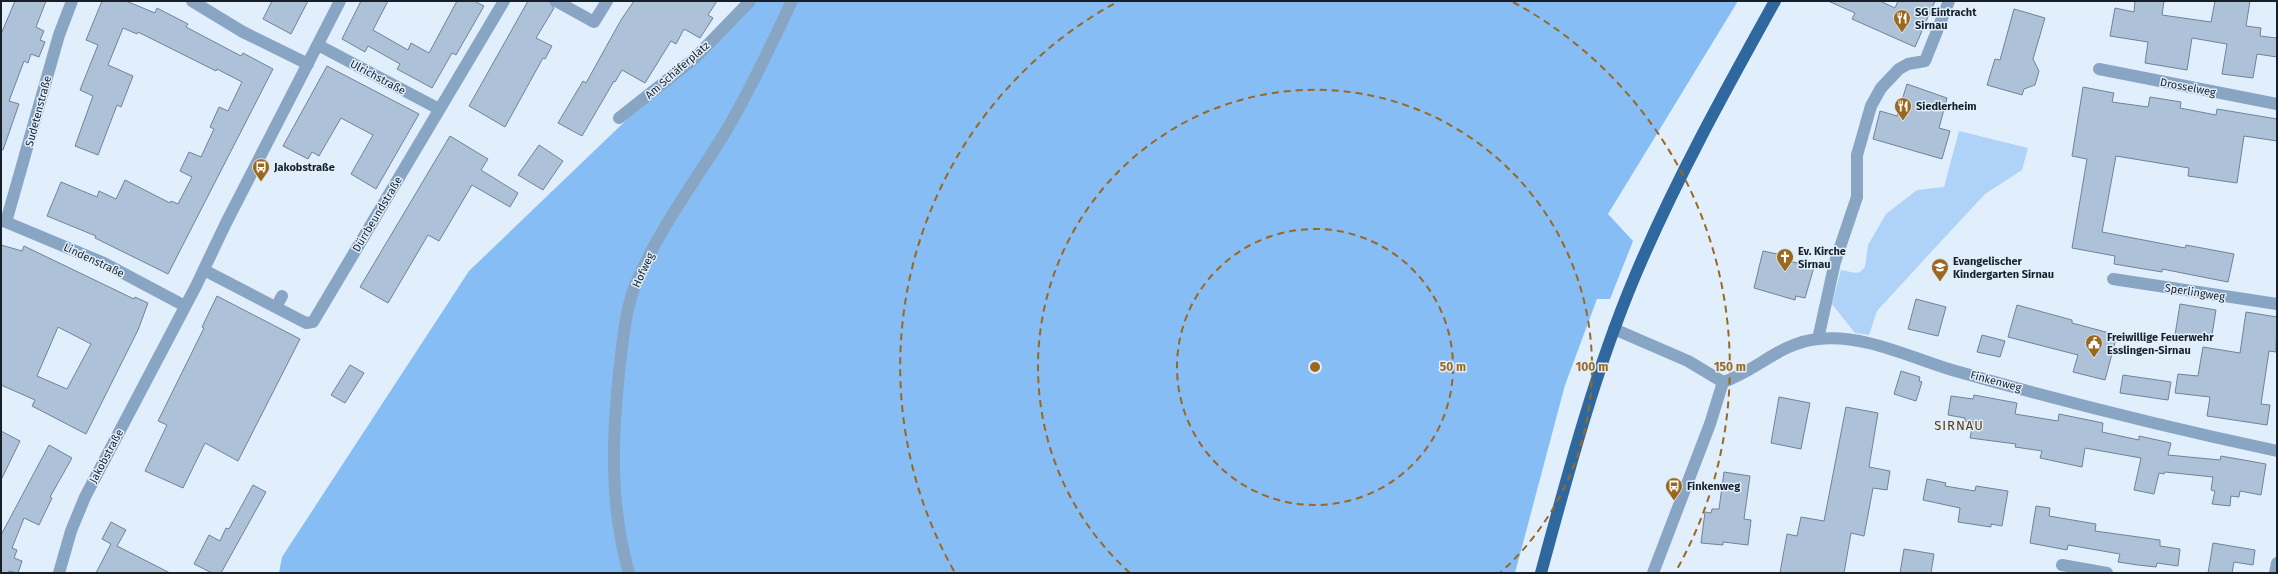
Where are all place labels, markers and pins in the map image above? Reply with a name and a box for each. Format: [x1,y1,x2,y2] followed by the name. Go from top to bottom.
[1915,6,1977,32] place label: SG Eintracht Sirnau
[1892,8,1912,33] restaurant icon: SG Eintracht Sirnau
[1893,96,1913,121] restaurant icon: Siedlerheim
[1916,100,1977,113] place label: Siedlerheim
[251,157,271,182] bus stop icon: Jakobstraße
[273,161,335,174] place label: Jakobstraße
[1798,245,1846,271] place label: Ev. Kirche Sirnau
[1775,247,1795,272] church icon: Ev. Kirche Sirnau
[1953,255,2054,281] place label: Evangelischer Kindergarten Sirnau
[1930,257,1950,282] school or university icon: Evangelischer Kindergarten Sirnau
[2107,331,2214,357] place label: Freiwillige Feuerwehr Esslingen-Sirnau
[2084,333,2104,358] public building icon: Freiwillige Feuerwehr Esslingen-Sirnau
[1308,360,1322,374] centre of rings
[1664,476,1684,501] bus stop icon: Finkenweg
[1687,480,1741,493] place label: Finkenweg

